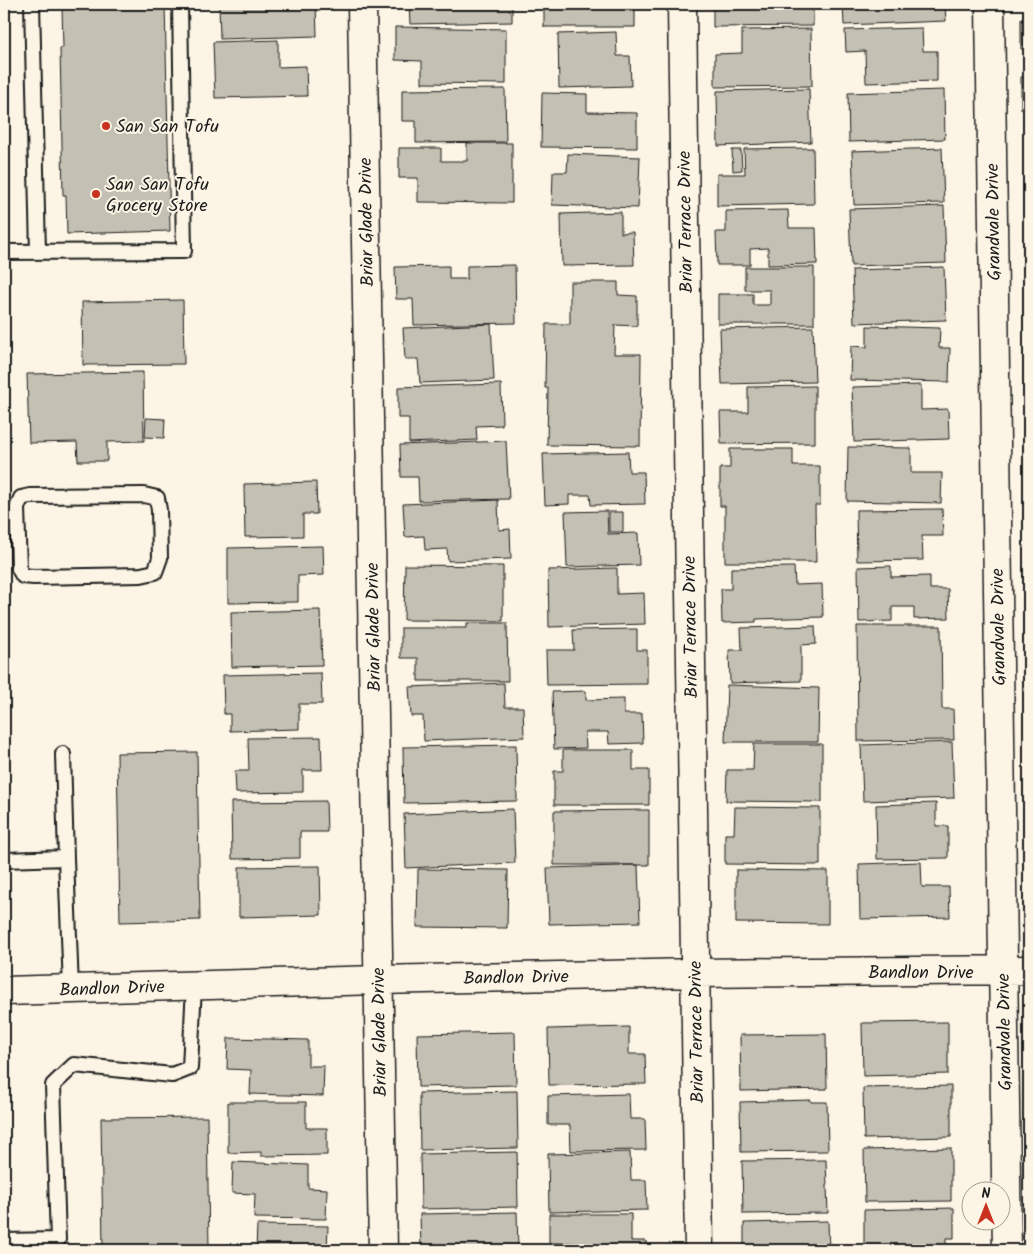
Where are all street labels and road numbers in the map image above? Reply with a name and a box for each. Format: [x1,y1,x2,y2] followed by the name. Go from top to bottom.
[671,151,702,293] street label: Briar Terrace Drive
[352,157,383,287] street label: Briar Glade Drive
[979,163,1010,281] street label: Grandvale Drive
[676,556,707,698] street label: Briar Terrace Drive
[359,562,390,692] street label: Briar Glade Drive
[984,568,1015,686] street label: Grandvale Drive
[868,959,974,988] street label: Bandlon Drive
[682,961,713,1103] street label: Briar Terrace Drive
[463,963,569,994] street label: Bandlon Drive
[365,967,396,1097] street label: Briar Glade Drive
[59,973,165,1006] street label: Bandlon Drive
[990,973,1021,1091] street label: Grandvale Drive

